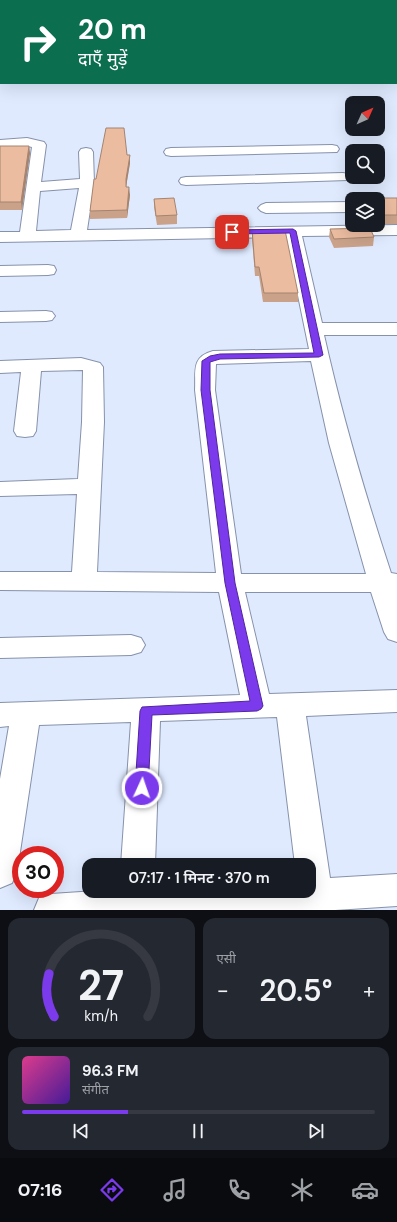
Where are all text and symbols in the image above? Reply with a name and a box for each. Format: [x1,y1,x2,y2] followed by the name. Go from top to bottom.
[78,11,147,48] text: 20 m
[12,16,64,68] icon: right
[78,47,127,71] text: दाएँ मुड़ें
[345,96,385,136] north arrow
[345,96,385,232] map controls
[345,144,385,184] button: search
[345,192,385,232] button: layers
[215,215,249,249] pin
[221,221,243,243] icon: arrive
[121,767,163,809] position arrow
[12,846,64,898] speed limit sign: 30
[128,868,270,888] text: 07:17 · 1 मिनट · 370 m
[217,950,236,967] text: एसी
[78,958,124,1012] text: 27
[259,971,332,1010] text: 20.5°
[217,976,229,1005] text: −
[363,976,375,1005] text: +
[84,1006,118,1024] text: km/h
[82,1061,139,1081] text: 96.3 FM
[82,1081,109,1098] text: संगीत
[70,1120,92,1142] icon: previous
[187,1120,209,1142] icon: pause
[305,1120,327,1142] icon: next
[98,1176,126,1204] icon: directions
[161,1176,189,1204] icon: music
[225,1176,253,1204] icon: phone
[288,1176,316,1204] icon: climate
[351,1176,379,1204] icon: car
[18,1178,62,1202] text: 07:16

